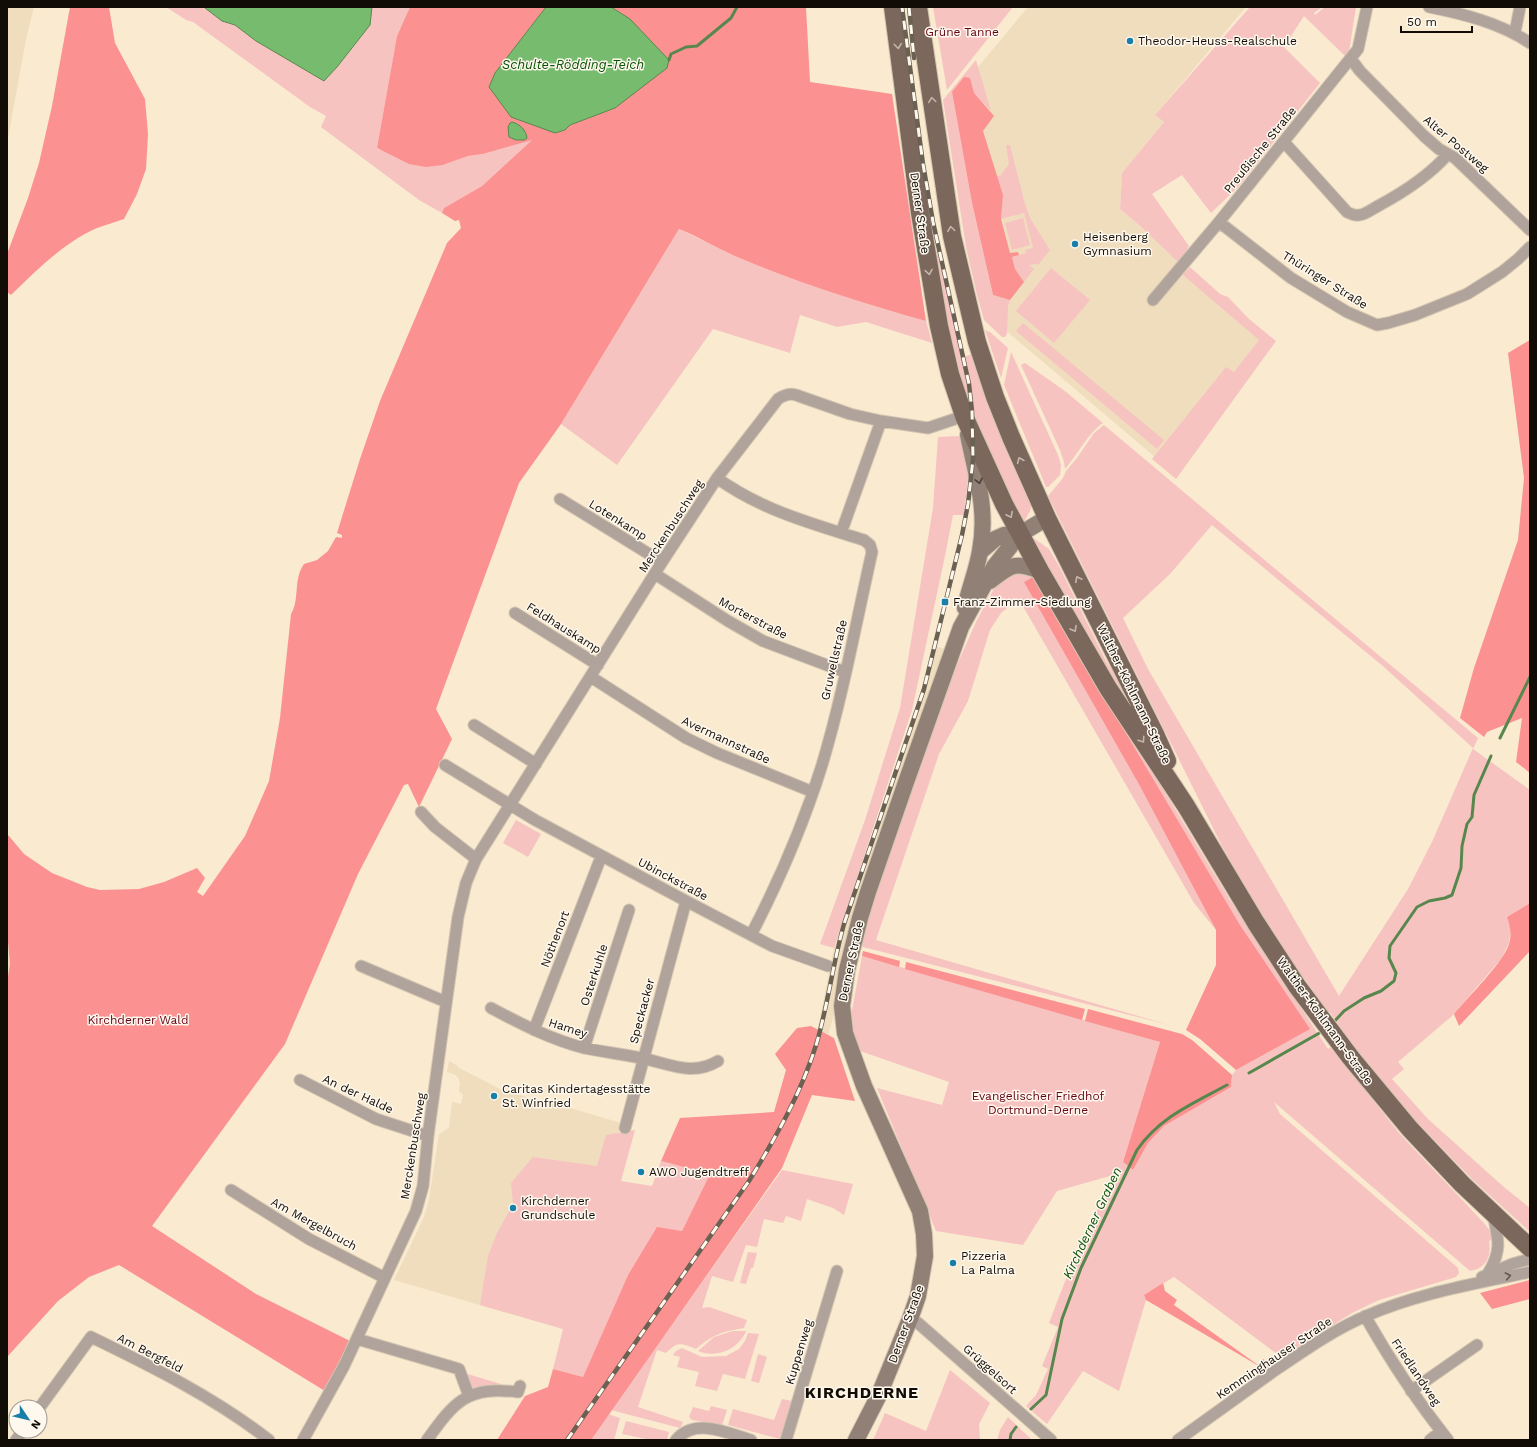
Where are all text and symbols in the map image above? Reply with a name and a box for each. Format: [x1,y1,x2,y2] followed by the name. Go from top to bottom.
[1401,8,1472,34] scale bar
[1407,15,1437,29] text: 50 m
[925,25,999,39] park label: Grüne Tanne
[1138,34,1297,48] place label: Theodor-Heuss-Realschule
[1125,36,1135,46] marker: Theodor-Heuss-Realschule
[893,43,902,49] one-way arrow
[502,57,644,72] water label: Schulte-Rödding-Teich
[928,97,937,103] one-way arrow
[1221,104,1299,196] street label: Preußische Straße
[1420,113,1492,176] street label: Alter Postweg
[907,171,933,255] street label: Derner Straße
[947,226,956,232] one-way arrow
[1083,230,1152,258] place label: Heisenberg Gymnasium
[1070,239,1080,249] marker: Heisenberg Gymnasium
[1280,248,1370,312] street label: Thüringer Straße
[924,268,933,275] one-way arrow
[1017,457,1025,464] one-way arrow
[636,476,707,575] street label: Merckenbuschweg
[974,478,982,484] one-way arrow
[586,497,650,543] street label: Lotenkamp
[1005,511,1013,518] one-way arrow
[1075,576,1083,584] one-way arrow
[716,594,790,642] street label: Morterstraße
[953,595,1091,609] place label: Franz-Zimmer-Siedlung
[940,597,950,607] marker: Franz-Zimmer-Siedlung
[524,599,604,657] street label: Feldhauskamp
[818,618,850,702] street label: Gruwellstraße
[1094,622,1174,766] street label: Walther-Kohlmann-Straße
[1069,625,1076,632] one-way arrow
[680,713,772,767] street label: Avermannstraße
[1137,735,1144,742] one-way arrow
[636,855,710,903] street label: Ubinckstraße
[538,909,572,969] street label: Nöthenort
[836,919,866,1003] street label: Derner Straße
[577,942,611,1008] street label: Osterkuhle
[1274,955,1376,1087] street label: Walther-Kohlmann-Straße
[627,977,658,1045] street label: Speckacker
[87,1013,189,1027] park label: Kirchderner Wald
[547,1015,590,1041] street label: Hamey
[320,1072,396,1116] street label: An der Halde
[502,1082,650,1110] place label: Caritas Kindertagesstätte St. Winfried
[972,1089,1105,1117] park label: Evangelischer Friedhof Dortmund-Derne
[398,1091,428,1200] street label: Merckenbuschweg
[489,1091,499,1101] marker: Caritas Kindertagesstätte St. Winfried
[649,1165,750,1179] place label: AWO Jugendtreff
[1060,1165,1125,1281] water label: Kirchderner Graben
[636,1167,646,1177] marker: AWO Jugendtreff
[521,1194,595,1222] place label: Kirchderner Grundschule
[269,1195,359,1253] street label: Am Mergelbruch
[508,1203,518,1213] marker: Kirchderner Grundschule
[961,1249,1015,1277] place label: Pizzeria La Palma
[948,1258,958,1268] marker: Pizzeria La Palma
[1505,1273,1512,1281] one-way arrow
[885,1283,927,1365] street label: Derner Straße
[1214,1314,1334,1402] street label: Kemminghauser Straße
[782,1317,816,1386] street label: Kuppenweg
[115,1330,185,1376] street label: Am Bergfeld
[1388,1336,1444,1409] street label: Friedlandweg
[960,1341,1020,1397] street label: Grüggelsort
[805,1383,919,1402] district label: KIRCHDERNE
[8,1399,48,1439] north arrow
[28,1417,43,1432] text: N

